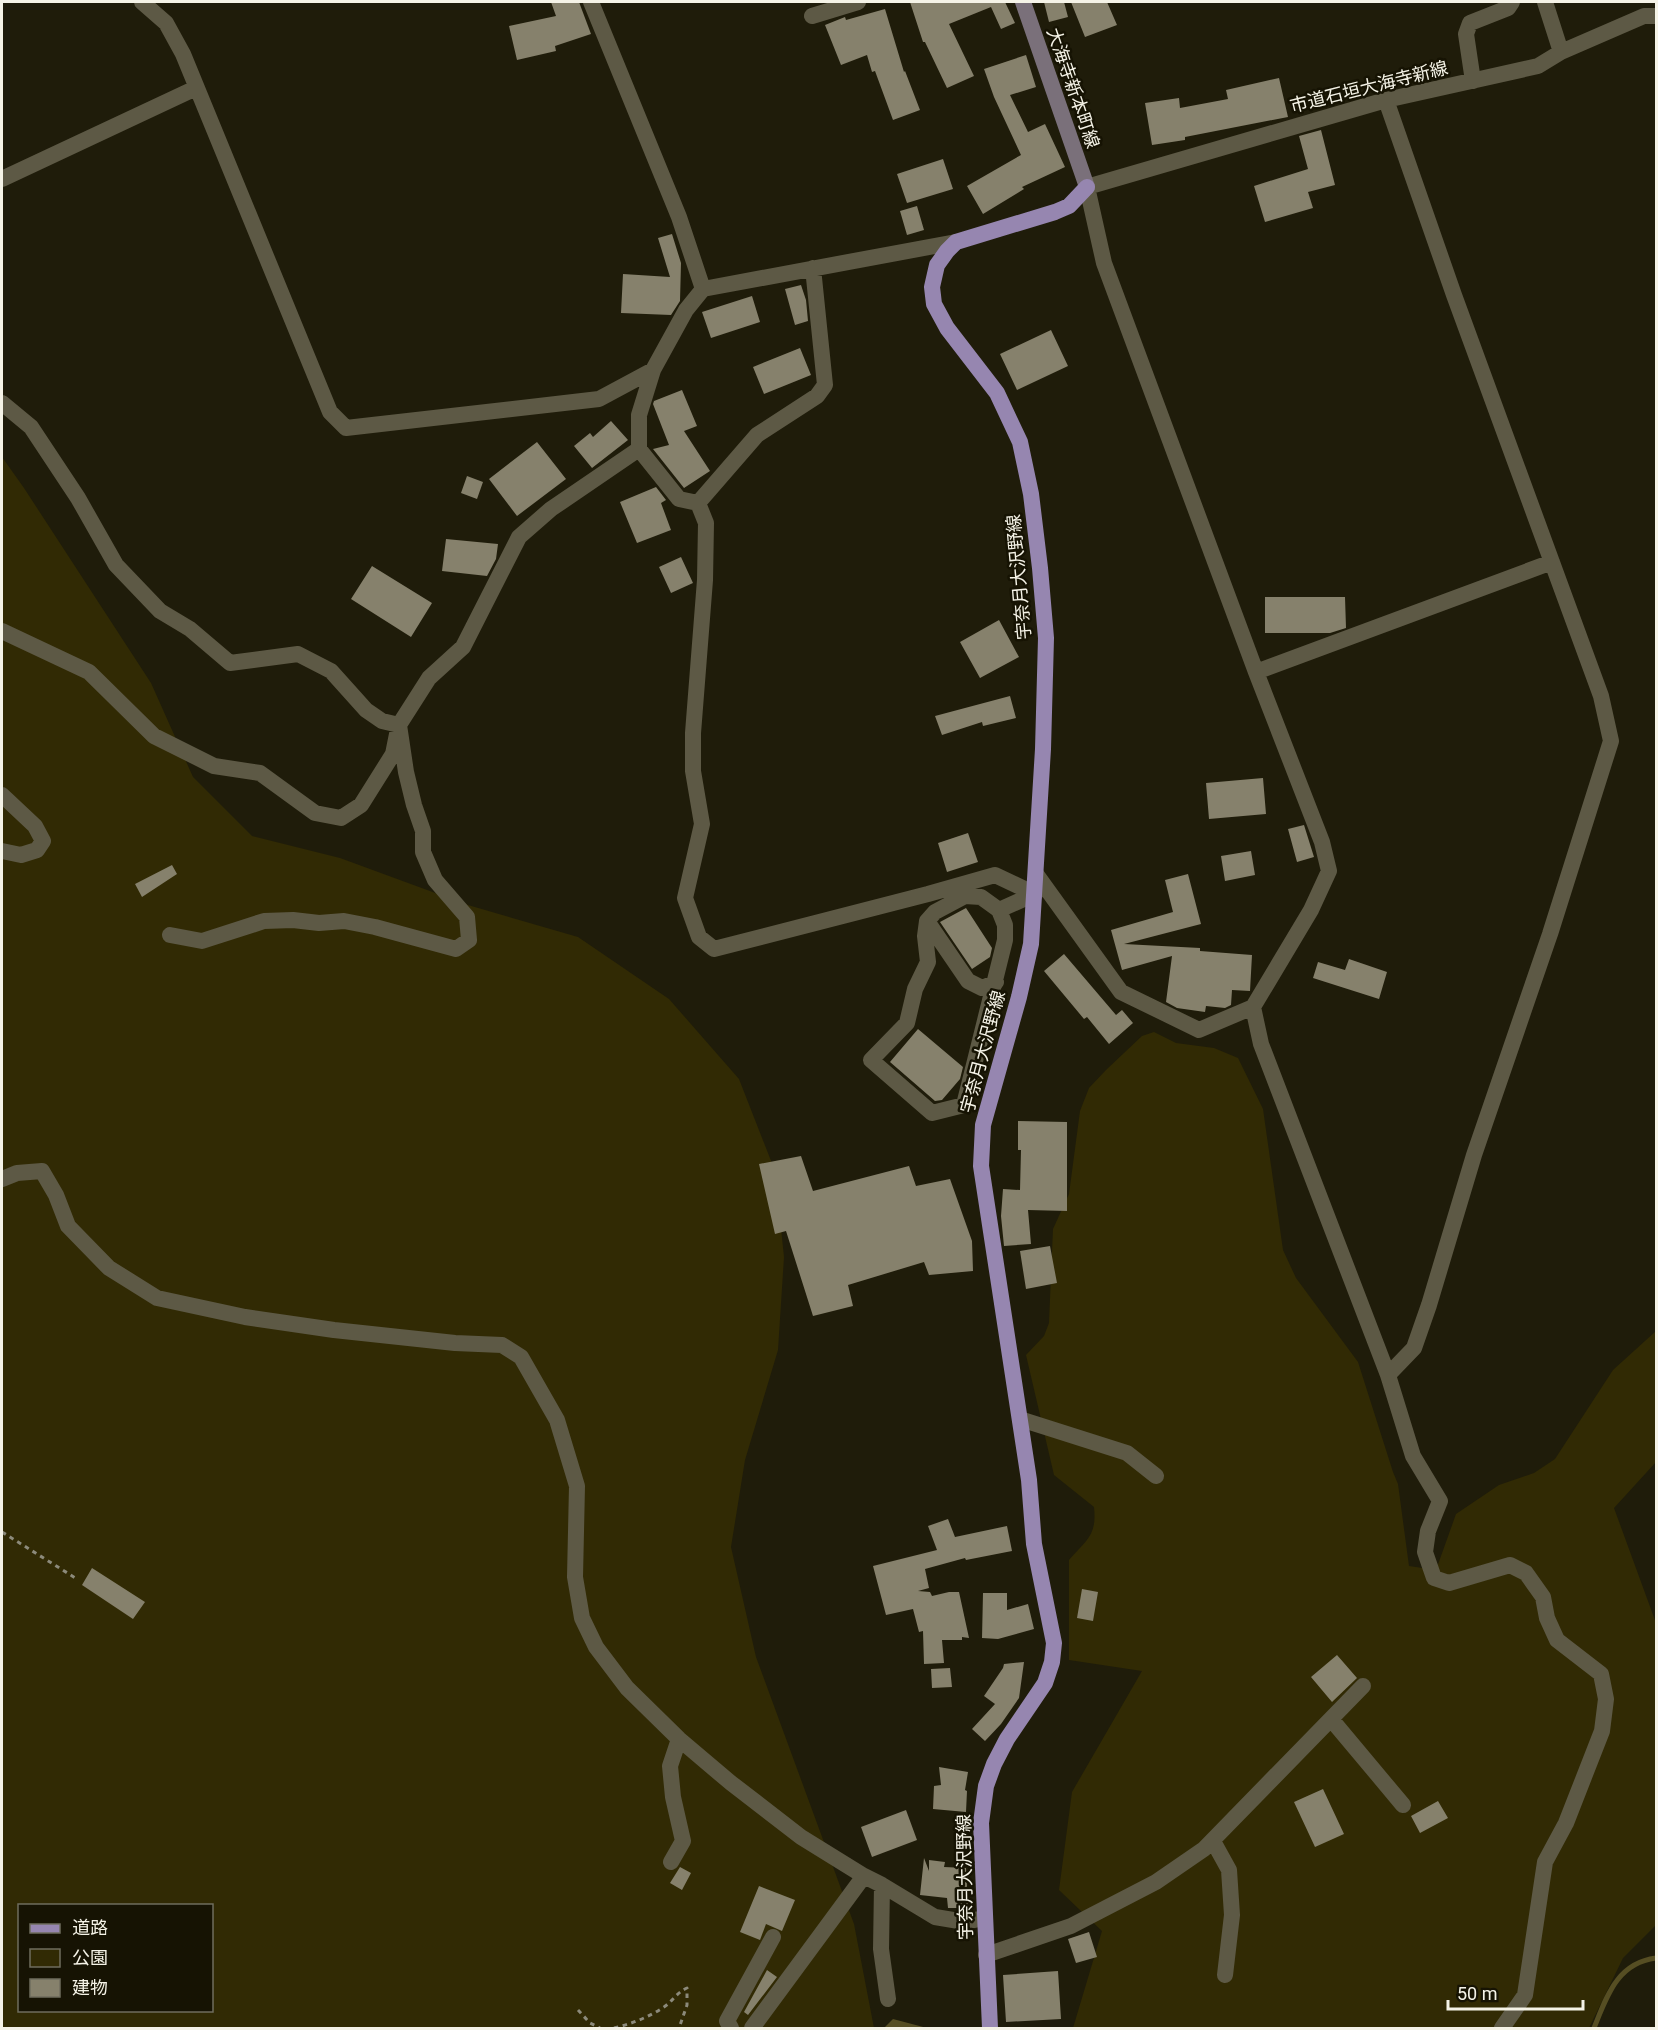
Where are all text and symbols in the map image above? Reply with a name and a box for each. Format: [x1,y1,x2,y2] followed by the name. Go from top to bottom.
[1043,25,1104,151] street label: 大海寺新本町線
[1288,57,1450,116] street label: 市道石垣大海寺新線
[1003,513,1034,641] street label: 宇奈月大沢野線
[956,988,1009,1115] street label: 宇奈月大沢野線
[953,1814,976,1940] street label: 宇奈月大沢野線
[18,1904,213,2012] legend
[72,1917,108,1938] text: 道路
[72,1947,108,1968] text: 公園
[1448,1973,1583,2011] scale bar
[72,1977,108,1998] text: 建物
[1457,1983,1497,2004] text: 50 m

